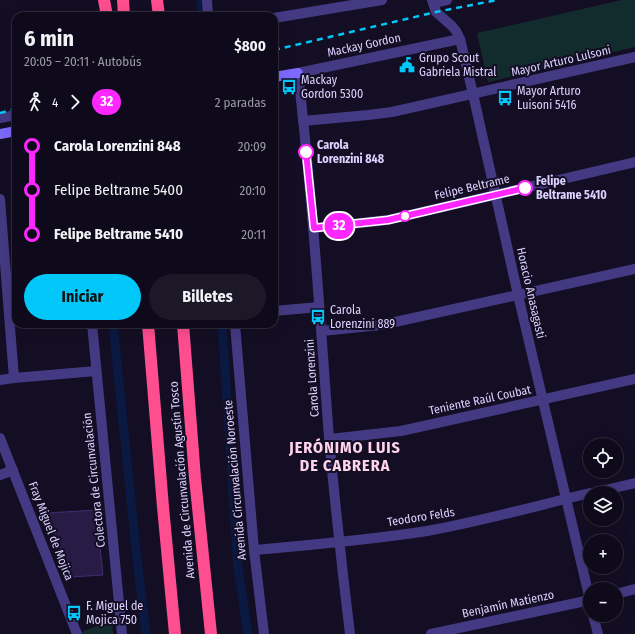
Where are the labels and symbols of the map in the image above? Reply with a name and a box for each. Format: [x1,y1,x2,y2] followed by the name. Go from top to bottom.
[326,30,402,60] street label: Mackay Gordon
[510,43,612,79] street label: Mayor Arturo Lulsoni
[419,51,496,79] place label: Grupo Scout Gabriela Mistral
[398,56,416,74] public building icon: Grupo Scout Gabriela Mistral
[301,73,363,101] place label: Mackay Gordon 5300
[280,78,298,96] bus stop icon: Mackay Gordon 5300
[517,84,581,112] place label: Mayor Arturo Luisoni 5416
[496,89,514,107] bus stop icon: Mayor Arturo Luisoni 5416
[317,138,385,166] place label: Carola Lorenzini 848
[298,144,314,160] marker: Carola Lorenzini 848
[433,172,511,202] street label: Felipe Beltrame
[536,174,607,202] place label: Felipe Beltrame 5410
[517,180,533,196] marker: Felipe Beltrame 5410
[399,210,411,222] unlabelled marker
[321,213,357,239] line badge: 32
[514,246,548,340] street label: Horacio Anasagasti
[330,303,395,331] place label: Carola Lorenzini 889
[309,308,327,326] bus stop icon: Carola Lorenzini 889
[302,338,322,418] street label: Carola Lorenzini
[166,381,198,579] street label: Avenida de Circunvalación Agustín Tosco
[428,382,532,418] street label: Teniente Raúl Coubat
[221,399,249,561] street label: Avenida Circunvalación Noroeste
[80,412,108,548] street label: Colectora de Circunvalación
[288,438,401,475] district label: JERÓNIMO LUIS DE CABRERA
[26,480,76,583] street label: Fray Miguel de Mojica
[386,505,456,529] street label: Teodoro Felds
[461,587,555,621] street label: Benjamín Matienzo
[86,599,143,627] place label: F. Miguel de Mojica 750
[65,604,83,622] bus stop icon: F. Miguel de Mojica 750

